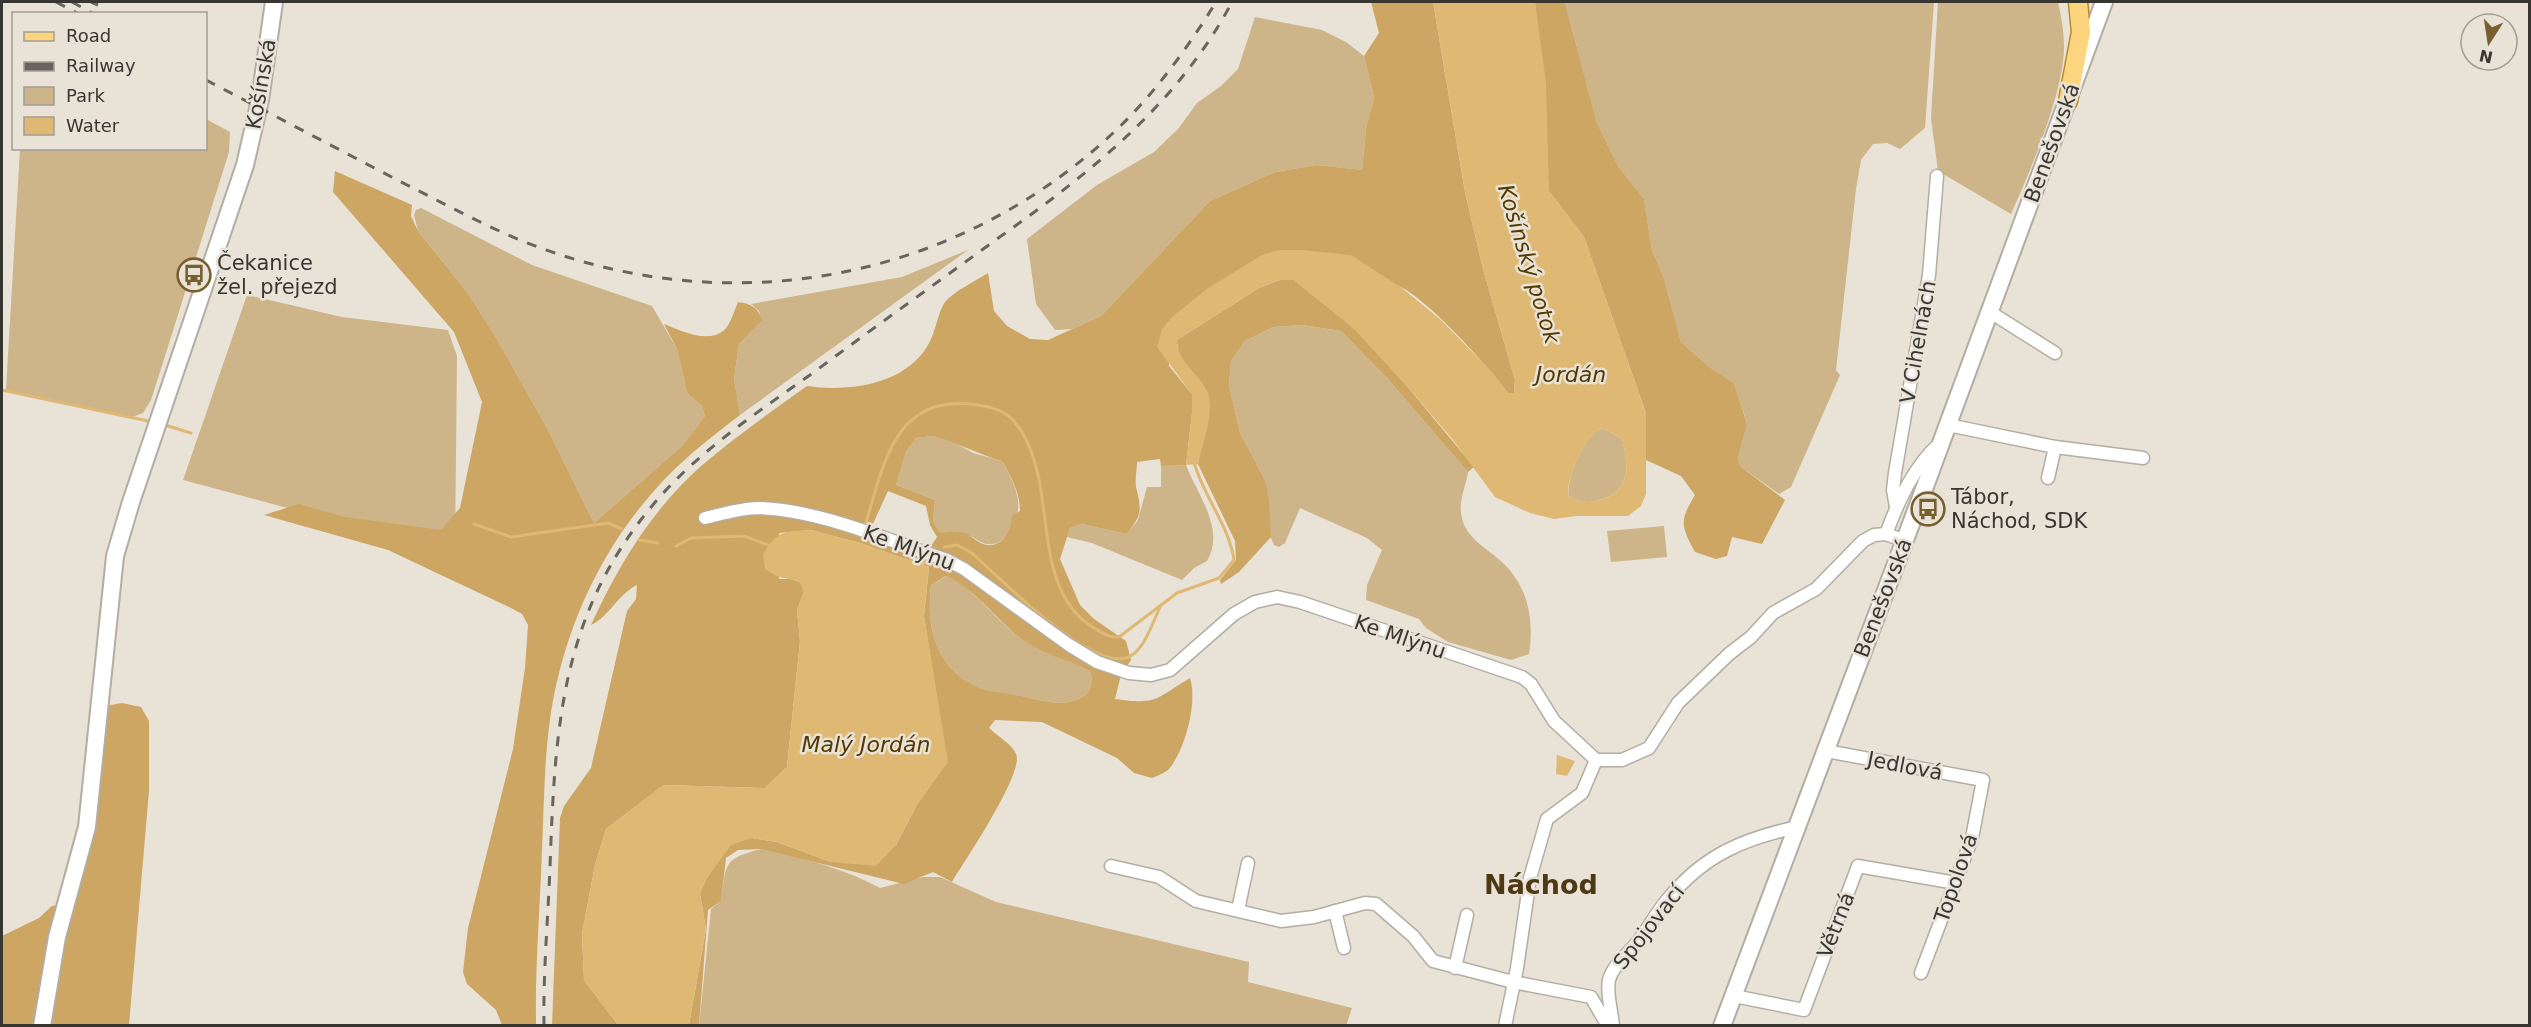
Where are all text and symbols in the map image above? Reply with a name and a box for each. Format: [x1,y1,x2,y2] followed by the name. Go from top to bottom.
[12,12,207,150] legend
[2459,12,2519,72] north arrow
[66,25,111,46] text: Road
[241,37,281,131] street label: Košínská
[2477,45,2495,67] text: N
[66,55,136,76] text: Railway
[2019,80,2085,206] street label: Benešovská
[66,85,105,106] text: Park
[66,115,120,136] text: Water
[1493,181,1565,348] water label: Košínský potok
[217,250,338,299] place label: Čekanice žel. přejezd
[176,257,212,293] bus stop icon: Čekanice žel. přejezd
[1895,279,1941,405] street label: V Cihelnách
[1532,362,1606,387] water label: Jordán
[1950,485,2088,533] place label: Tábor, Náchod, SDK
[1910,491,1946,527] bus stop icon: Tábor, Náchod, SDK
[860,520,958,576] street label: Ke Mlýnu
[1849,535,1917,661] street label: Benešovská
[1351,610,1449,664] street label: Ke Mlýnu
[802,732,930,757] water label: Malý Jordán
[1863,747,1945,785] street label: Jedlová
[1929,830,1982,926] street label: Topolová
[1484,869,1598,900] district label: Náchod
[1608,879,1690,974] street label: Spojovací
[1813,889,1859,961] street label: Větrná

